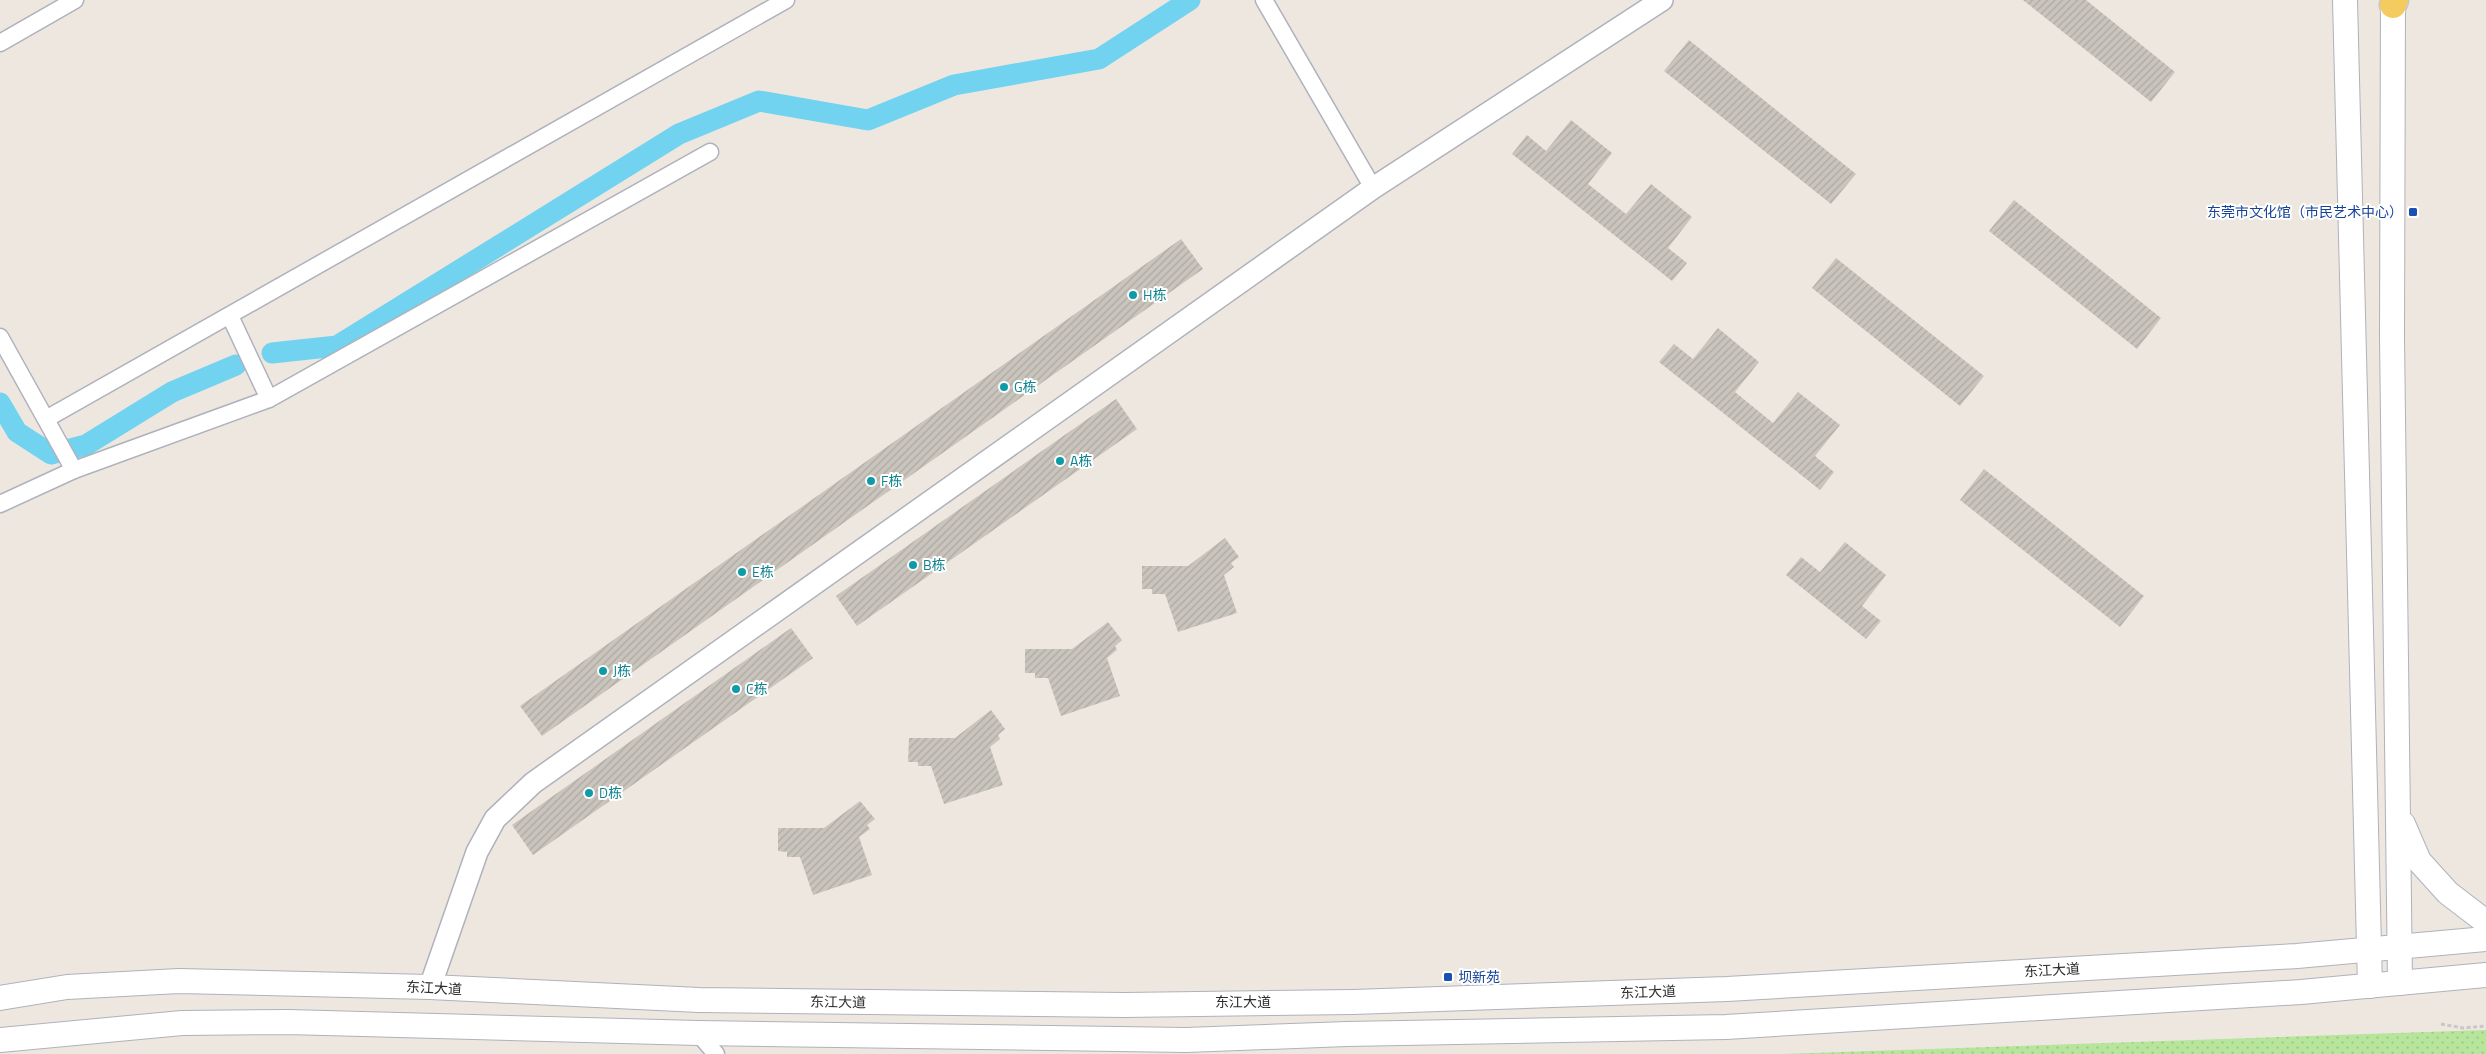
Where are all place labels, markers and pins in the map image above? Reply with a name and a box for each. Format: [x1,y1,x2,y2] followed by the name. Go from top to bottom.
[2207,201,2403,222] place label: 东莞市文化馆（市民艺术中心）
[2407,206,2419,218] marker: 东莞市文化馆（市民艺术中心）
[1143,284,1166,305] place label: H栋
[1127,289,1139,301] marker: H栋
[1014,376,1037,397] place label: G栋
[998,381,1010,393] marker: G栋
[1070,450,1092,471] place label: A栋
[1054,455,1066,467] marker: A栋
[881,470,902,491] place label: F栋
[865,475,877,487] marker: F栋
[923,554,946,575] place label: B栋
[907,559,919,571] marker: B栋
[752,561,774,582] place label: E栋
[736,566,748,578] marker: E栋
[613,660,631,681] place label: J栋
[597,665,609,677] marker: J栋
[746,678,768,699] place label: C栋
[730,683,742,695] marker: C栋
[599,782,622,803] place label: D栋
[583,787,595,799] marker: D栋
[1458,966,1500,987] place label: 坝新苑
[1442,971,1454,983] marker: 坝新苑

